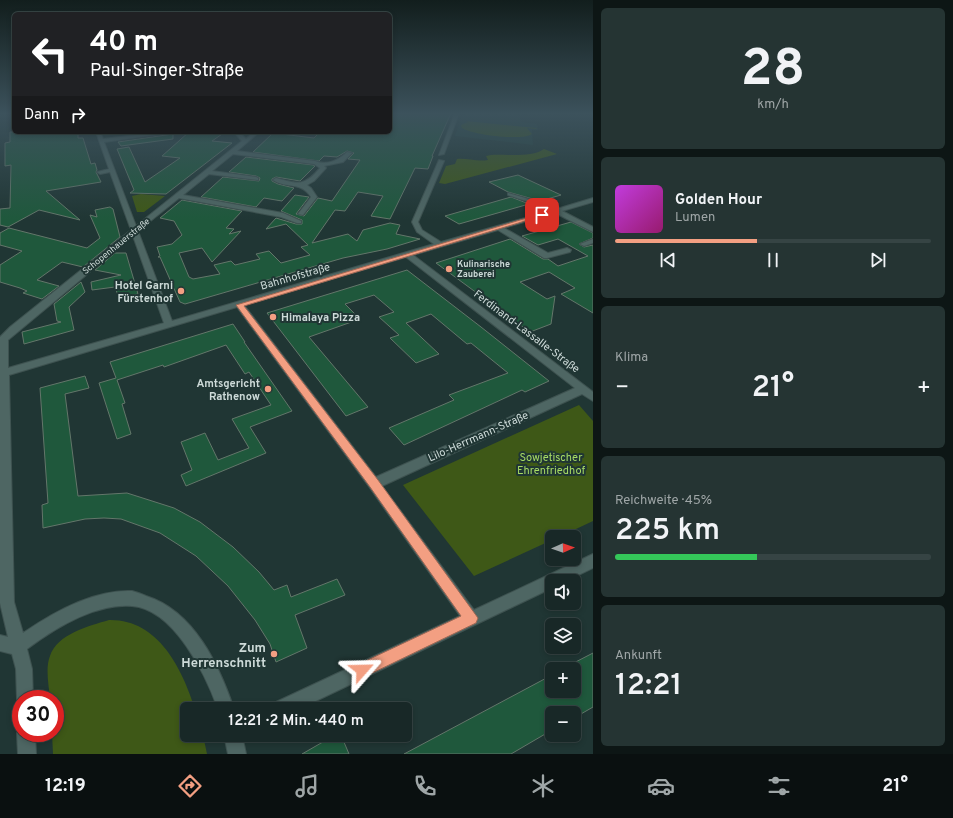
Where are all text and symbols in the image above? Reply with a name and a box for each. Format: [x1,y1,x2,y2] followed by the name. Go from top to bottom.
[90,25,158,61] text: 40 m
[24,28,76,80] icon: left
[741,38,805,104] text: 28
[90,60,244,83] text: Paul-Singer-Straße
[757,97,789,113] text: km/h
[67,104,89,126] icon: right
[24,106,59,125] text: Dann
[675,191,762,210] text: Golden Hour
[525,198,559,232] pin
[531,204,553,226] icon: arrive
[675,210,715,226] text: Lumen
[80,216,152,277] street label: Schopenhauerstraße
[657,249,679,271] icon: previous
[762,249,784,271] icon: pause
[867,249,889,271] icon: next
[457,259,510,280] place label: Kulinarische Zauberei
[259,260,332,294] street label: Bahnhofstraße
[444,264,454,274] marker: Kulinarische Zauberei
[115,279,173,306] place label: Hotel Garni Fürstenhof
[176,286,186,296] marker: Hotel Garni Fürstenhof
[471,287,582,376] street label: Ferdinand-Lassalle-Straße
[281,311,360,325] place label: Himalaya Pizza
[268,312,278,322] marker: Himalaya Pizza
[615,350,648,366] text: Klima
[752,370,794,407] text: 21°
[615,375,629,402] text: −
[917,375,931,402] text: +
[196,377,260,404] place label: Amtsgericht Rathenow
[263,384,273,394] marker: Amtsgericht Rathenow
[426,408,531,465] street label: Lilo-Herrmann-Straße
[517,451,585,478] park label: Sowjetischer Ehrenfriedhof
[615,493,712,509] text: Reichweite · 45%
[615,513,720,550] text: 225 km
[545,530,581,566] north arrow
[545,530,581,742] map controls
[545,574,581,610] button: sound
[545,618,581,654] button: layers
[181,641,266,672] place label: Zum Herrenschnitt
[615,648,662,664] text: Ankunft
[269,649,279,659] marker: Zum Herrenschnitt
[341,649,383,691] position arrow
[545,662,581,698] button: +
[615,668,682,705] text: 12:21
[12,690,64,742] speed limit sign: 30
[545,706,581,742] button: −
[228,712,364,731] text: 12:21 · 2 Min. · 440 m
[176,772,204,800] icon: directions
[293,772,321,800] icon: music
[411,772,439,800] icon: phone
[529,772,557,800] icon: climate
[647,772,675,800] icon: car
[765,772,793,800] icon: filters
[45,775,86,798] text: 12:19
[882,775,908,798] text: 21°

